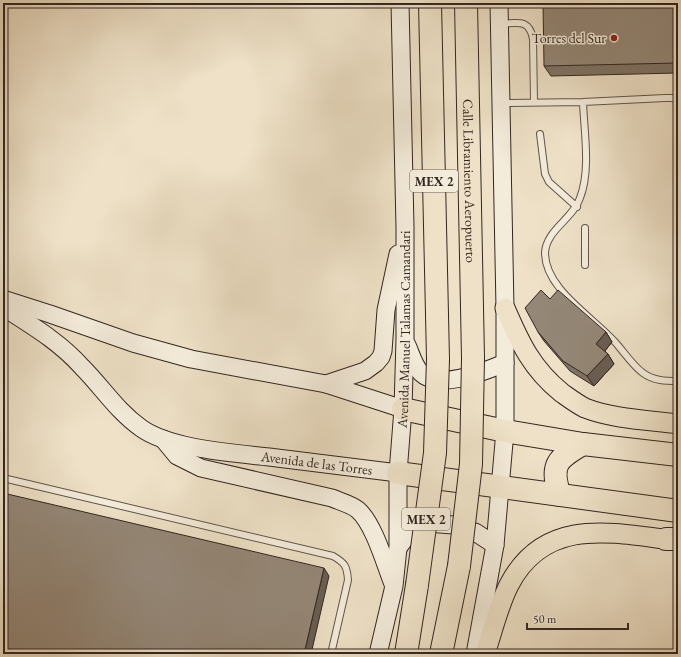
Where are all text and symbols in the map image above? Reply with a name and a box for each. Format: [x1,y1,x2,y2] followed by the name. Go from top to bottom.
[532,29,606,47] place label: Torres del Sur
[609,33,619,43] marker: Torres del Sur
[459,99,480,263] street label: Calle Libramiento Aeropuerto
[410,170,458,192] road number: MEX 2
[392,230,414,430] street label: Avenida Manuel Talamas Camandari
[259,447,374,479] street label: Avenida de las Torres
[402,508,450,530] road number: MEX 2
[527,605,628,631] scale bar
[533,611,557,627] text: 50 m

